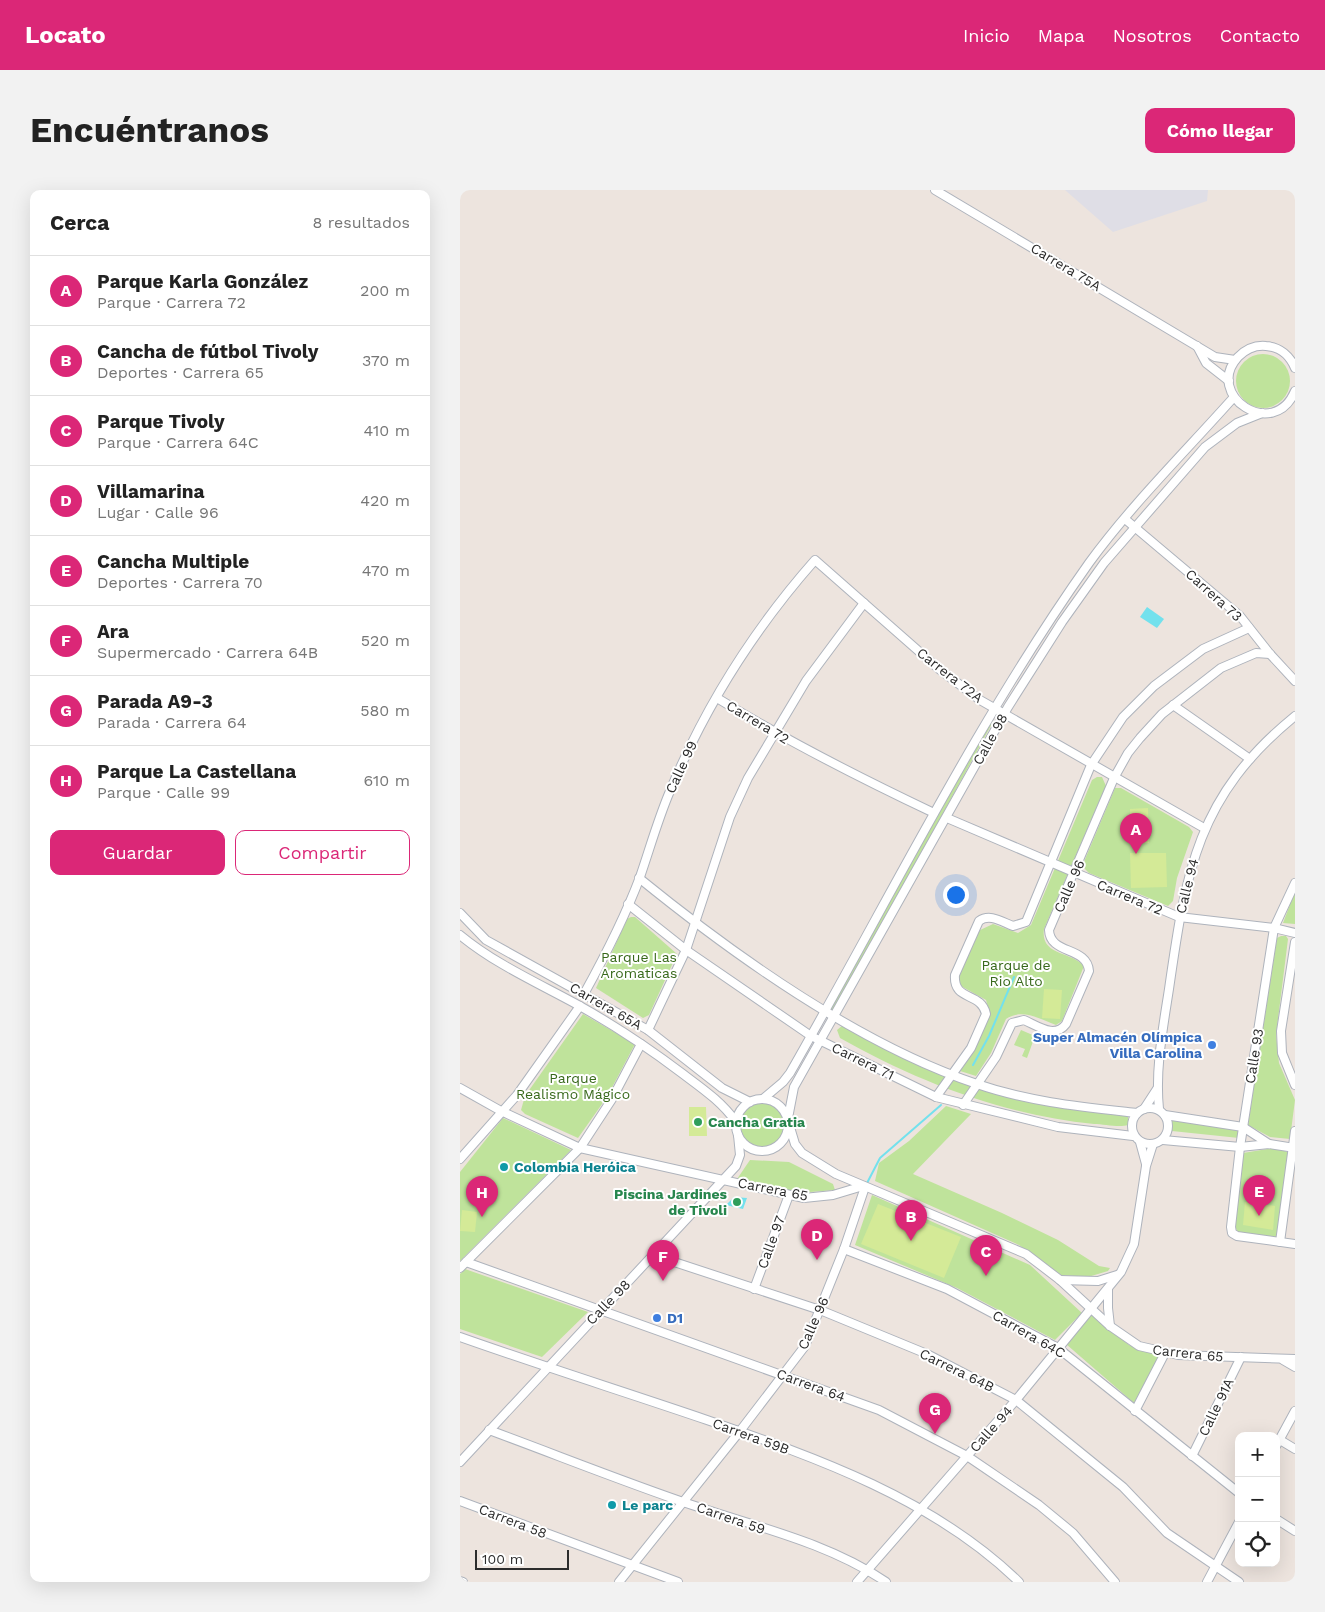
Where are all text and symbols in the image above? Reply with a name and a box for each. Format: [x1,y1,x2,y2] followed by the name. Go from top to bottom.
[25,21,106,49] text: Locato
[963,25,1010,46] text: Inicio
[1038,25,1085,46] text: Mapa
[1113,25,1192,46] text: Nosotros
[1220,25,1300,46] text: Contacto
[1145,108,1295,153] button: Cómo llegar
[30,109,269,151] text: Encuéntranos
[50,210,109,235] text: Cerca
[312,213,410,232] text: 8 resultados
[1028,240,1104,294] street label: Carrera 75A
[97,270,308,293] text: Parque Karla González
[61,281,71,300] text: A
[360,281,410,300] text: 200 m
[97,293,246,312] text: Parque · Carrera 72
[97,340,318,363] text: Cancha de fútbol Tivoly
[61,351,71,370] text: B
[362,351,410,370] text: 370 m
[97,363,264,382] text: Deportes · Carrera 65
[97,410,225,433] text: Parque Tivoly
[61,421,71,440] text: C
[364,421,410,440] text: 410 m
[97,433,259,452] text: Parque · Carrera 64C
[97,480,204,503] text: Villamarina
[60,491,72,510] text: D
[360,491,410,510] text: 420 m
[97,503,219,522] text: Lugar · Calle 96
[97,550,249,573] text: Cancha Multiple
[61,561,71,580] text: E
[362,561,410,580] text: 470 m
[1183,566,1245,624] street label: Carrera 73
[97,573,263,592] text: Deportes · Carrera 70
[97,620,129,643] text: Ara
[61,631,71,650] text: F
[361,631,410,650] text: 520 m
[97,643,318,662] text: Supermercado · Carrera 64B
[914,644,986,706] street label: Carrera 72A
[97,690,213,713] text: Parada A9-3
[724,697,792,747] street label: Carrera 72
[60,701,72,720] text: G
[360,701,410,720] text: 580 m
[969,711,1011,767] street label: Calle 98
[97,713,246,732] text: Parada · Carrera 64
[662,738,700,796] street label: Calle 99
[97,760,296,783] text: Parque La Castellana
[60,771,72,790] text: H
[363,771,410,790] text: 610 m
[97,783,230,802] text: Parque · Calle 99
[1120,813,1152,854] pin: A
[50,830,225,875] button: Guardar
[235,830,410,875] button: Compartir
[1050,857,1088,915] street label: Calle 96
[1172,857,1202,915] street label: Calle 94
[1095,876,1165,918] street label: Carrera 72
[943,882,969,908] your location
[601,949,677,981] park label: Parque Las Aromaticas
[981,957,1051,989] park label: Parque de Rio Alto
[567,979,645,1033] street label: Carrera 65A
[1242,1027,1266,1085] street label: Calle 93
[1033,1029,1203,1061] place label: Super Almacén Olímpica Villa Carolina
[829,1039,897,1083] street label: Carrera 71
[1206,1039,1218,1051] marker: Super Almacén Olímpica Villa Carolina
[516,1070,630,1102] park label: Parque Realismo Mágico
[708,1114,806,1130] place label: Cancha Gratia
[692,1116,704,1128] marker: Cancha Gratia
[514,1159,637,1175] place label: Colombia Heróica
[498,1161,510,1173] marker: Colombia Heróica
[736,1174,810,1204] street label: Carrera 65
[1243,1175,1275,1216] pin: E
[466,1176,498,1217] pin: H
[614,1186,728,1218] place label: Piscina Jardines de Tivoli
[731,1196,743,1208] marker: Piscina Jardines de Tivoli
[895,1200,927,1241] pin: B
[754,1213,788,1271] street label: Calle 97
[801,1219,833,1260] pin: D
[970,1235,1002,1276] pin: C
[647,1240,679,1281] pin: F
[583,1276,633,1328] street label: Calle 98
[794,1294,832,1352] street label: Calle 96
[990,1307,1068,1361] street label: Carrera 64C
[667,1310,683,1326] place label: D1
[651,1312,663,1324] marker: D1
[1152,1341,1224,1365] street label: Carrera 65
[917,1345,997,1395] street label: Carrera 64B
[775,1365,847,1405] street label: Carrera 64
[1195,1375,1237,1439] street label: Calle 91A
[919,1393,951,1434] pin: G
[966,1403,1016,1455] street label: Calle 94
[710,1415,792,1457] street label: Carrera 59B
[1235,1432,1280,1567] map controls
[1235,1432,1280,1477] button: +
[1235,1477,1280,1522] button: −
[622,1497,673,1513] place label: Le parc
[606,1499,618,1511] marker: Le parc
[695,1499,767,1537] street label: Carrera 59
[477,1501,549,1541] street label: Carrera 58
[1235,1522,1280,1567] button: locate
[475,1547,569,1570] scale bar
[482,1551,523,1567] text: 100 m

